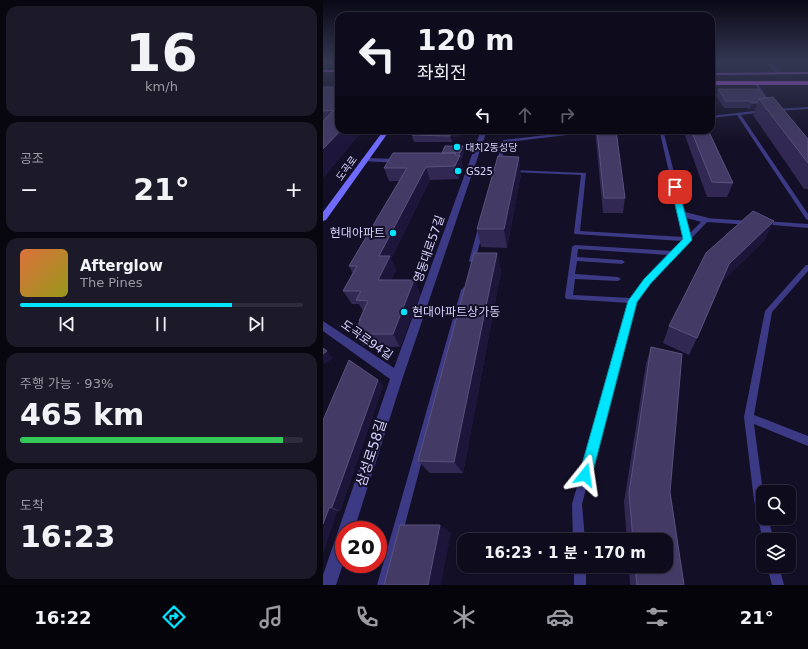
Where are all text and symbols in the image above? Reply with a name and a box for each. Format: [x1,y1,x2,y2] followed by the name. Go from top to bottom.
[125,23,198,83] text: 16
[417,24,514,57] text: 120 m
[351,28,403,80] icon: left
[417,62,467,83] text: 좌회전
[145,79,178,94] text: km/h
[472,104,494,126] icon: left
[514,104,536,126] icon: ahead
[556,104,578,126] icon: right
[452,142,462,152] marker: 대치2동성당
[465,142,517,153] place label: 대치2동성당
[20,151,44,166] text: 공조
[334,154,359,183] street label: 도곡로
[453,166,463,176] marker: GS25
[466,166,493,177] place label: GS25
[658,170,692,204] pin
[133,172,190,207] text: 21°
[664,176,686,198] icon: arrive
[20,177,38,202] text: −
[285,177,303,202] text: +
[411,213,447,285] street label: 영동대로57길
[330,226,385,240] place label: 현대아파트
[388,228,398,238] marker: 현대아파트
[80,257,163,275] text: Afterglow
[80,275,143,290] text: The Pines
[412,305,500,319] place label: 현대아파트상가동
[399,307,409,317] marker: 현대아파트상가동
[56,313,78,335] icon: previous
[150,313,172,335] icon: pause
[245,313,267,335] icon: next
[339,317,395,363] street label: 도곡로94길
[20,376,113,391] text: 주행 가능 · 93%
[20,397,144,432] text: 465 km
[353,418,389,488] street label: 삼성로58길
[564,454,606,496] position arrow
[756,485,796,573] map controls
[756,485,796,525] button: search
[20,498,44,513] text: 도착
[20,519,116,554] text: 16:23
[335,521,387,573] speed limit sign: 20
[756,533,796,573] button: layers
[484,544,646,562] text: 16:23 · 1 분 · 170 m
[160,603,188,631] icon: directions
[257,603,285,631] icon: music
[353,603,381,631] icon: phone
[450,603,478,631] icon: climate
[546,603,574,631] icon: car
[643,603,671,631] icon: filters
[34,607,92,628] text: 16:22
[740,607,774,628] text: 21°

